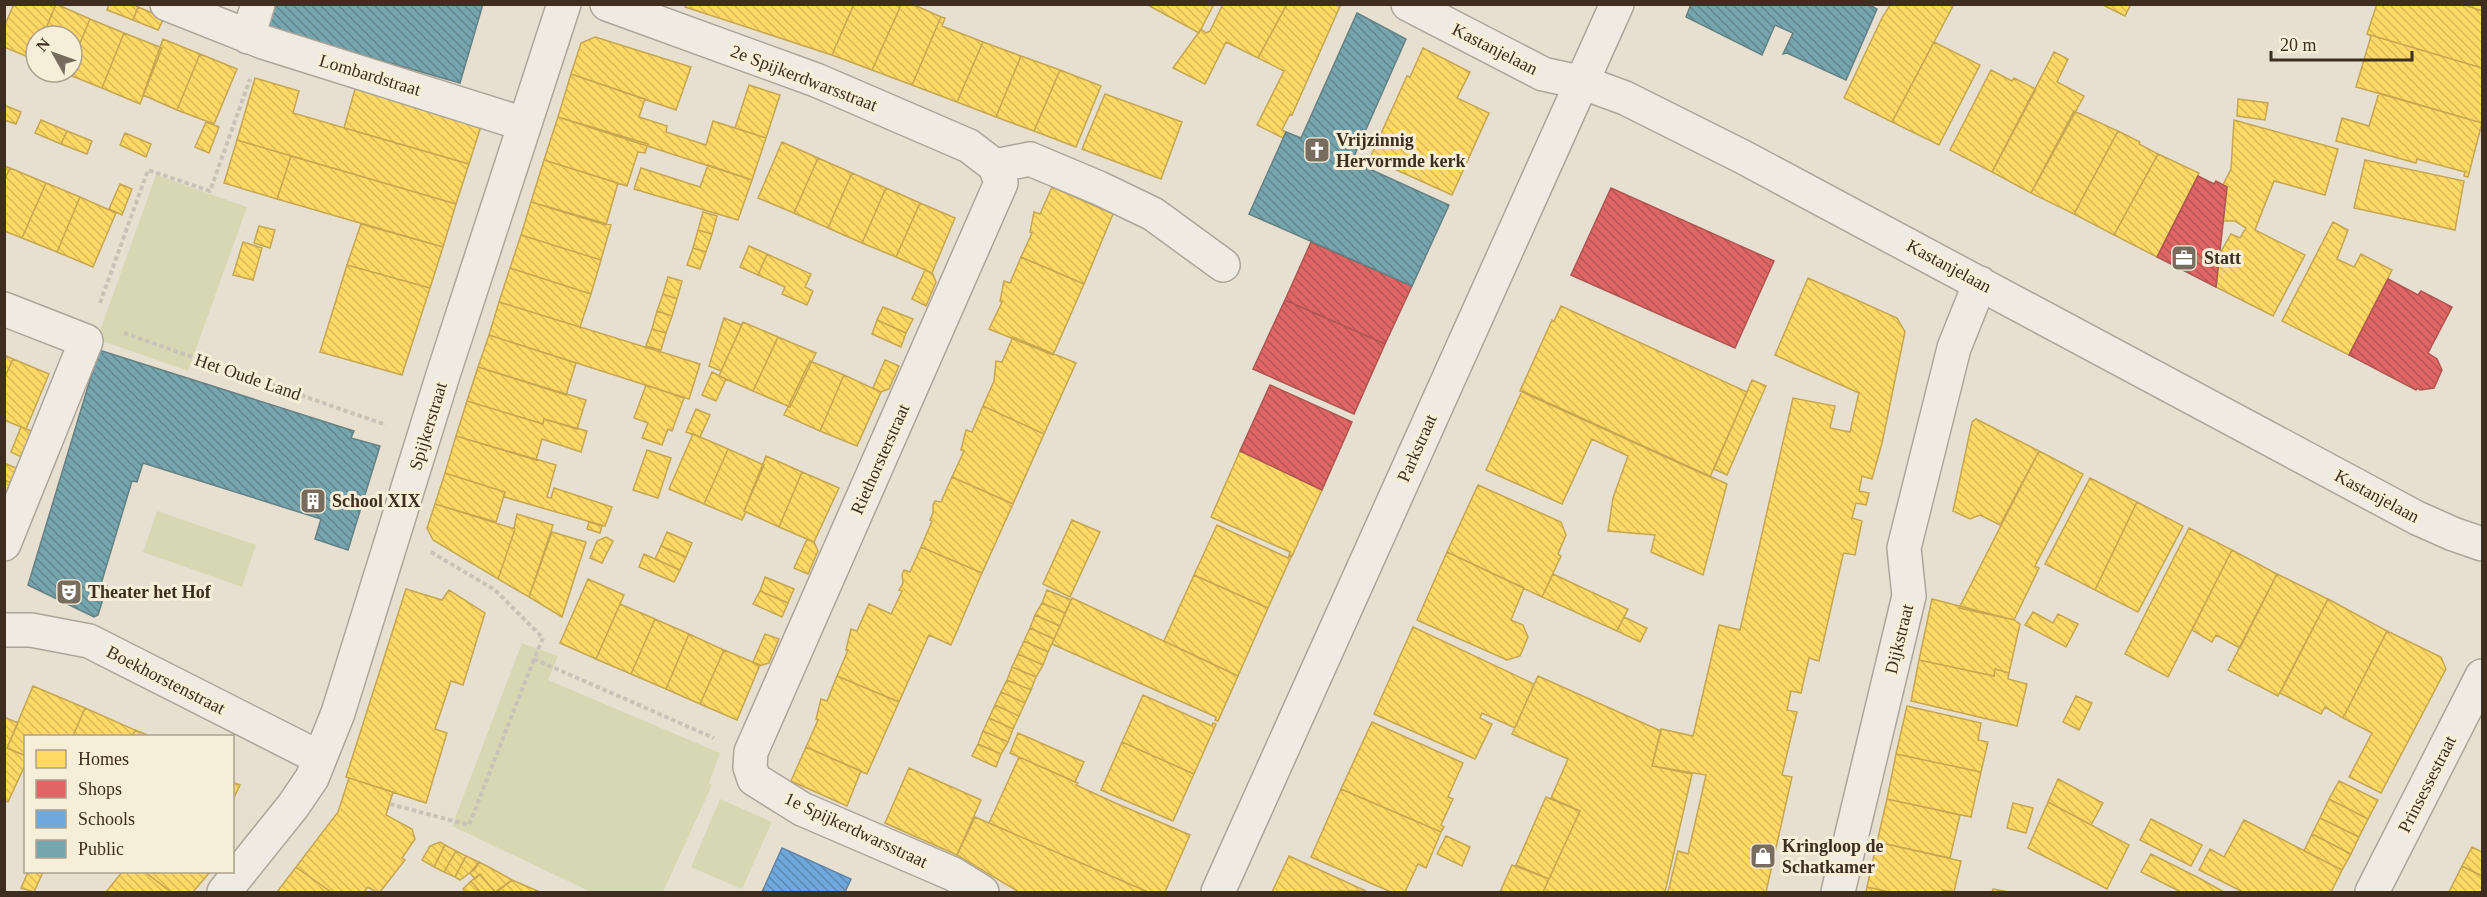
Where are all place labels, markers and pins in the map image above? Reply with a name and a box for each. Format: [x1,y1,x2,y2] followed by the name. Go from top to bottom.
[1336,130,1465,171] place label: Vrijzinnig Hervormde kerk
[1302,135,1332,165] church icon: Vrijzinnig Hervormde kerk
[2169,243,2199,273] office icon: Statt
[2204,248,2241,268] place label: Statt
[298,486,328,516] building icon: School XIX
[332,491,421,511] place label: School XIX
[54,577,84,607] theatre icon: Theater het Hof
[88,582,212,602] place label: Theater het Hof
[1782,836,1884,877] place label: Kringloop de Schatkamer
[1748,841,1778,871] shop icon: Kringloop de Schatkamer

